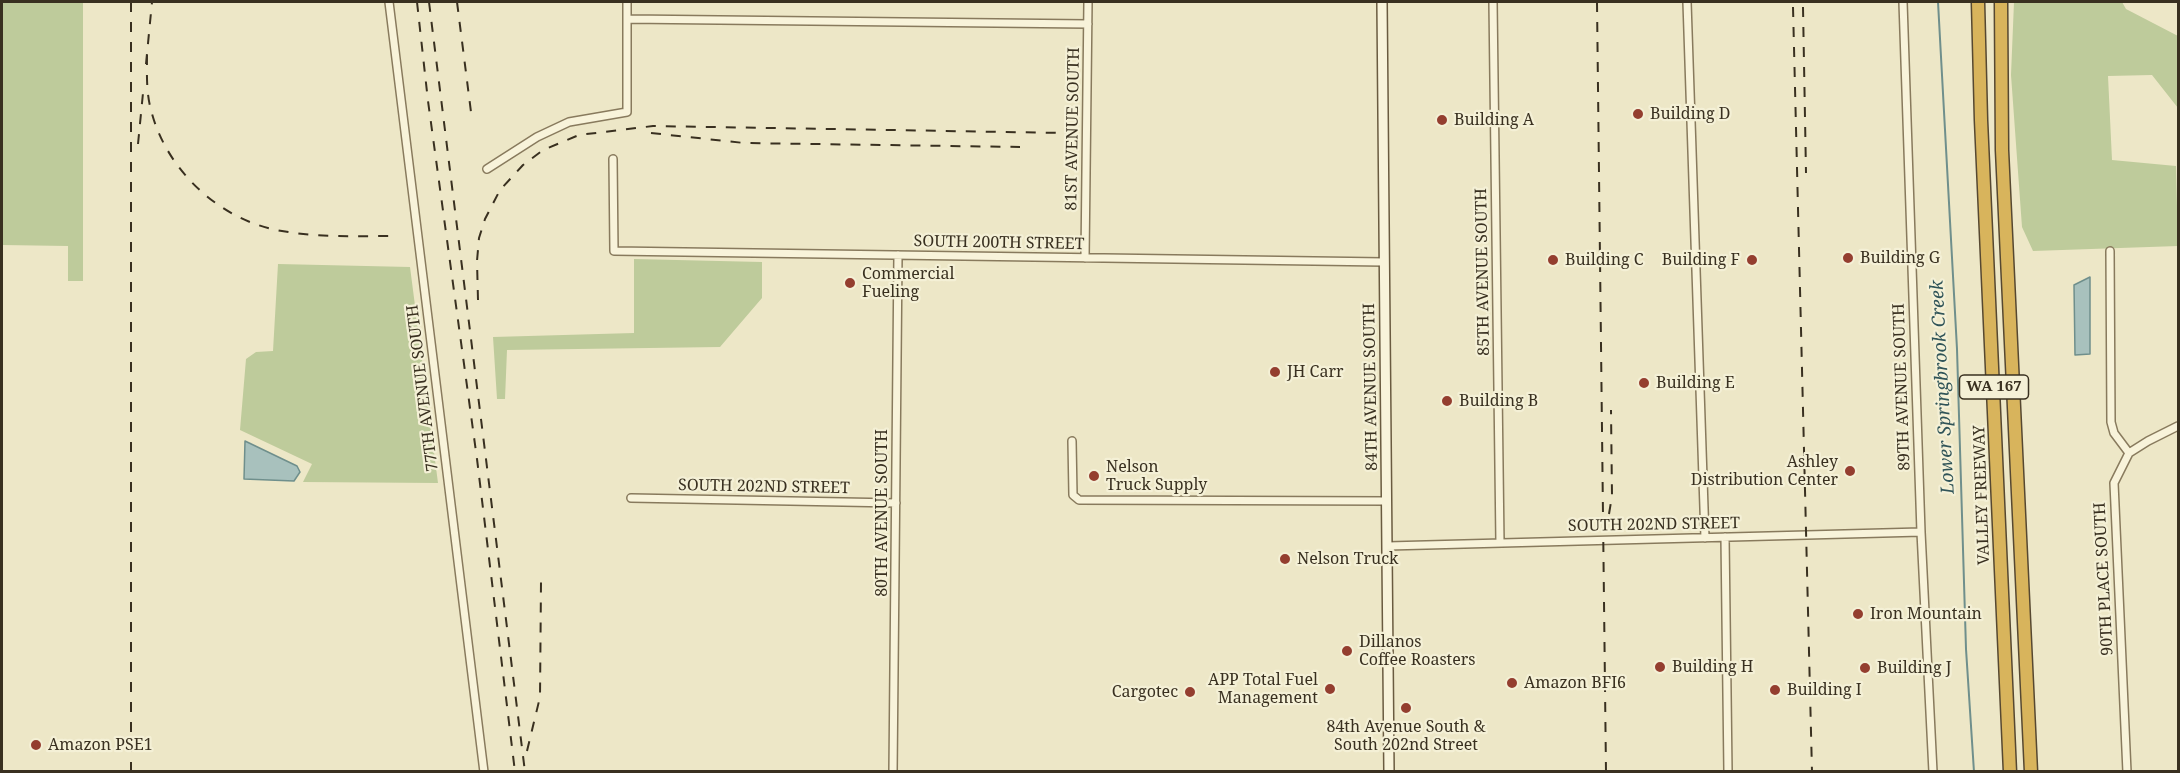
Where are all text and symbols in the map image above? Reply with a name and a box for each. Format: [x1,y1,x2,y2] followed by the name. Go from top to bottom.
[1062,47,1084,211] street label: 81ST AVENUE SOUTH
[1650,104,1730,124] place label: Building D
[1631,107,1645,121] marker: Building D
[1454,110,1534,130] place label: Building A
[1435,113,1449,127] marker: Building A
[1472,188,1494,356] street label: 85TH AVENUE SOUTH
[914,232,1084,254] street label: SOUTH 200TH STREET
[1860,248,1940,268] place label: Building G
[1565,250,1644,270] place label: Building C
[1662,250,1740,270] place label: Building F
[1841,251,1855,265] marker: Building G
[1546,253,1560,267] marker: Building C
[1745,253,1759,267] marker: Building F
[862,264,954,302] place label: Commercial Fueling
[843,276,857,290] marker: Commercial Fueling
[1927,279,1959,495] water label: Lower Springbrook Creek
[1360,303,1382,471] street label: 84TH AVENUE SOUTH
[1889,303,1915,471] street label: 89TH AVENUE SOUTH
[403,304,443,472] street label: 77TH AVENUE SOUTH
[1287,362,1343,382] place label: JH Carr
[1268,365,1282,379] marker: JH Carr
[1656,373,1735,393] place label: Building E
[1960,375,2028,399] road number: WA 167
[1637,376,1651,390] marker: Building E
[1459,391,1538,411] place label: Building B
[1440,394,1454,408] marker: Building B
[1970,425,1994,565] street label: VALLEY FREEWAY
[872,429,892,597] street label: 80TH AVENUE SOUTH
[1691,452,1838,490] place label: Ashley Distribution Center
[1106,457,1207,495] place label: Nelson Truck Supply
[1843,464,1857,478] marker: Ashley Distribution Center
[1087,469,1101,483] marker: Nelson Truck Supply
[678,476,850,498] street label: SOUTH 202ND STREET
[2090,502,2118,656] street label: 90TH PLACE SOUTH
[1568,514,1740,536] street label: SOUTH 202ND STREET
[1297,549,1398,569] place label: Nelson Truck
[1278,552,1292,566] marker: Nelson Truck
[1870,604,1982,624] place label: Iron Mountain
[1851,607,1865,621] marker: Iron Mountain
[1359,632,1476,670] place label: Dillanos Coffee Roasters
[1340,644,1354,658] marker: Dillanos Coffee Roasters
[1672,657,1753,677] place label: Building H
[1877,658,1951,678] place label: Building J
[1653,660,1667,674] marker: Building H
[1858,661,1872,675] marker: Building J
[1208,670,1318,708] place label: APP Total Fuel Management
[1524,673,1626,693] place label: Amazon BFI6
[1505,676,1519,690] marker: Amazon BFI6
[1787,680,1862,700] place label: Building I
[1112,682,1178,702] place label: Cargotec
[1323,682,1337,696] marker: APP Total Fuel Management
[1768,683,1782,697] marker: Building I
[1183,685,1197,699] marker: Cargotec
[1399,701,1413,715] marker: 84th Avenue South & South 202nd Street
[1326,717,1486,755] place label: 84th Avenue South & South 202nd Street
[48,735,153,755] place label: Amazon PSE1
[29,738,43,752] marker: Amazon PSE1

